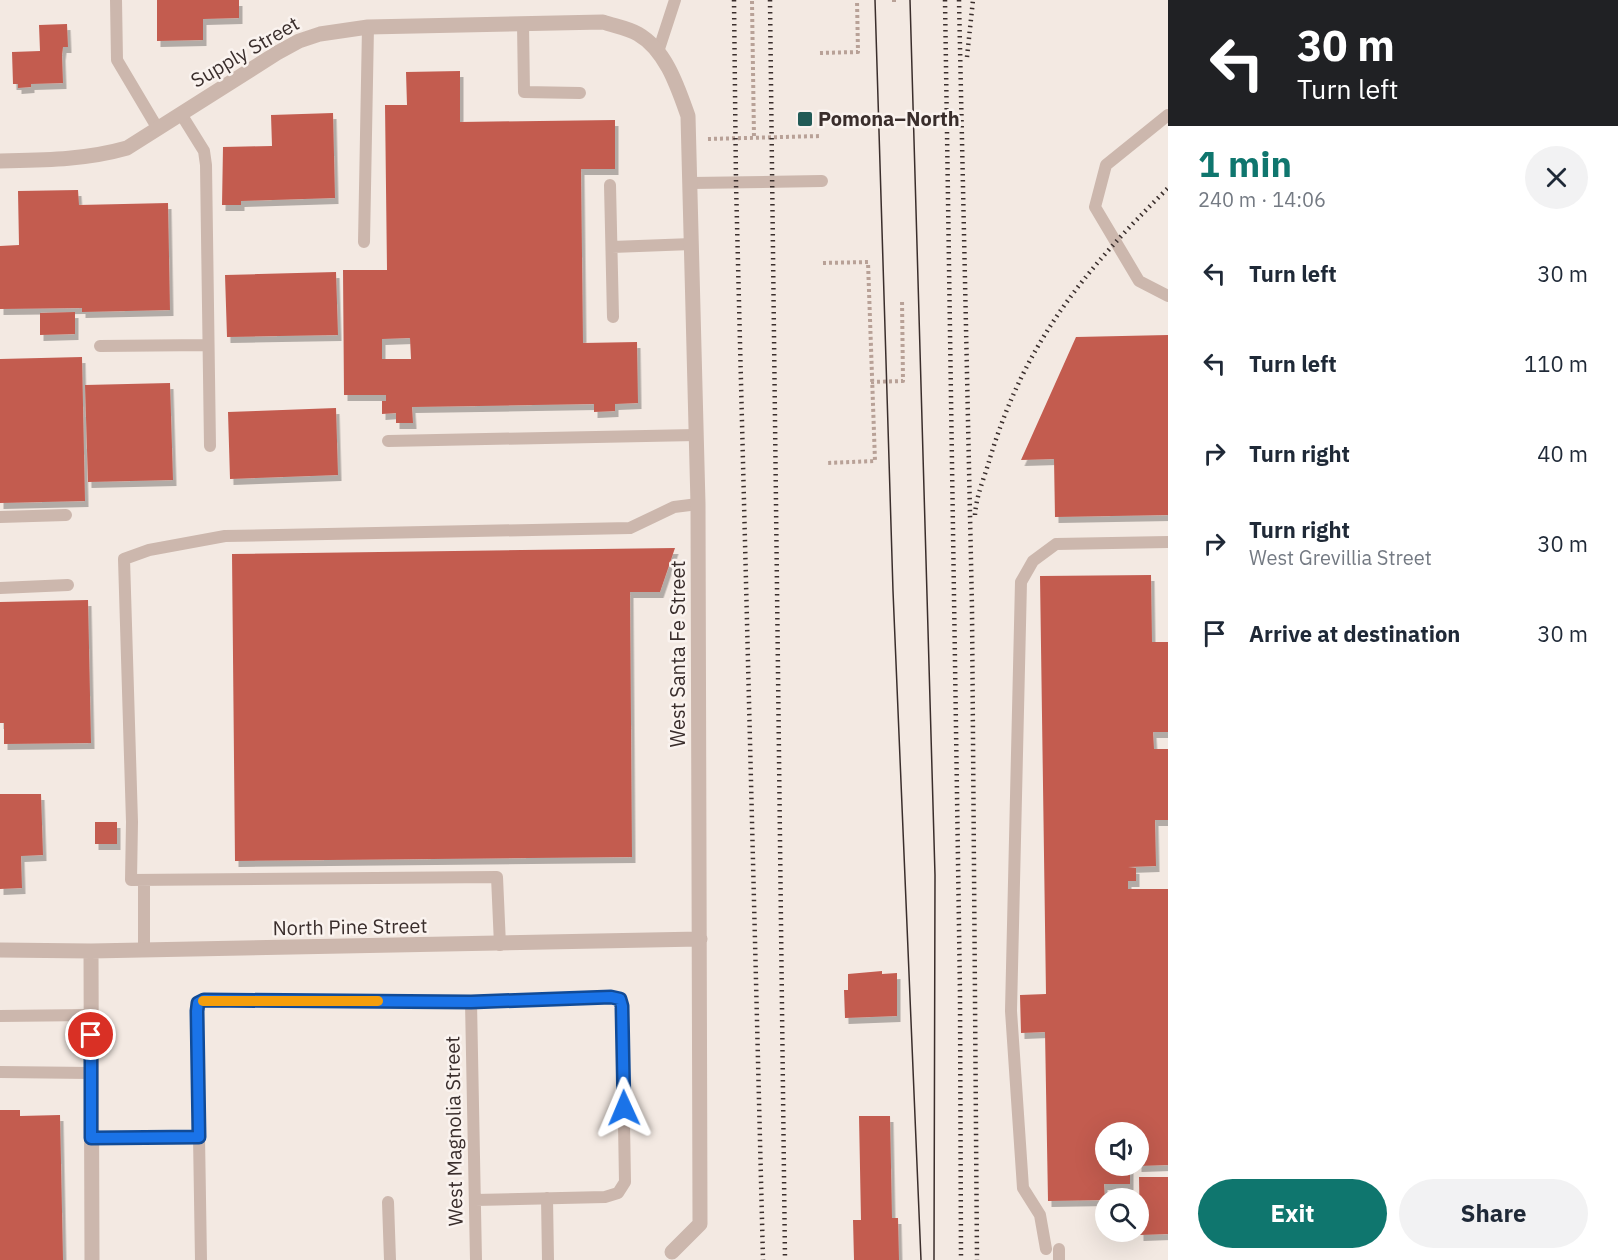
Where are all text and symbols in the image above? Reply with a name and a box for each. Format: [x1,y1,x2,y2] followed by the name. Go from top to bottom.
[186,10,304,94] street label: Supply Street
[1297,18,1395,73] text: 30 m
[1198,24,1276,102] icon: left
[1297,71,1398,106] text: Turn left
[818,105,960,132] place label: Pomona–North
[796,110,814,128] marker: Pomona–North
[1198,140,1292,187] text: 1 min
[1525,146,1588,209] button: close
[1198,186,1326,213] text: 240 m · 14:06
[1198,257,1231,290] icon: left
[1249,259,1337,288] text: Turn left
[1537,259,1588,288] text: 30 m
[1198,347,1231,380] icon: left
[1249,349,1337,378] text: Turn left
[1524,349,1588,378] text: 110 m
[1198,437,1231,470] icon: right
[1249,439,1350,468] text: Turn right
[1537,439,1588,468] text: 40 m
[1249,515,1350,544] text: Turn right
[1198,527,1231,560] icon: right
[1537,529,1588,558] text: 30 m
[1249,544,1432,571] text: West Grevillia Street
[664,560,691,748] street label: West Santa Fe Street
[1198,617,1231,650] icon: arrive
[1249,619,1460,648] text: Arrive at destination
[1537,619,1588,648] text: 30 m
[272,912,428,941] street label: North Pine Street
[65,1009,116,1060] pin
[74,1018,107,1051] icon: arrive
[438,1035,469,1227] street label: West Magnolia Street
[592,1076,656,1140] position arrow
[1095,1122,1149,1242] map controls
[1095,1122,1149,1176] button: sound
[1198,1179,1387,1248] button: Exit
[1399,1179,1588,1248] button: Share
[1095,1188,1149,1242] button: search

